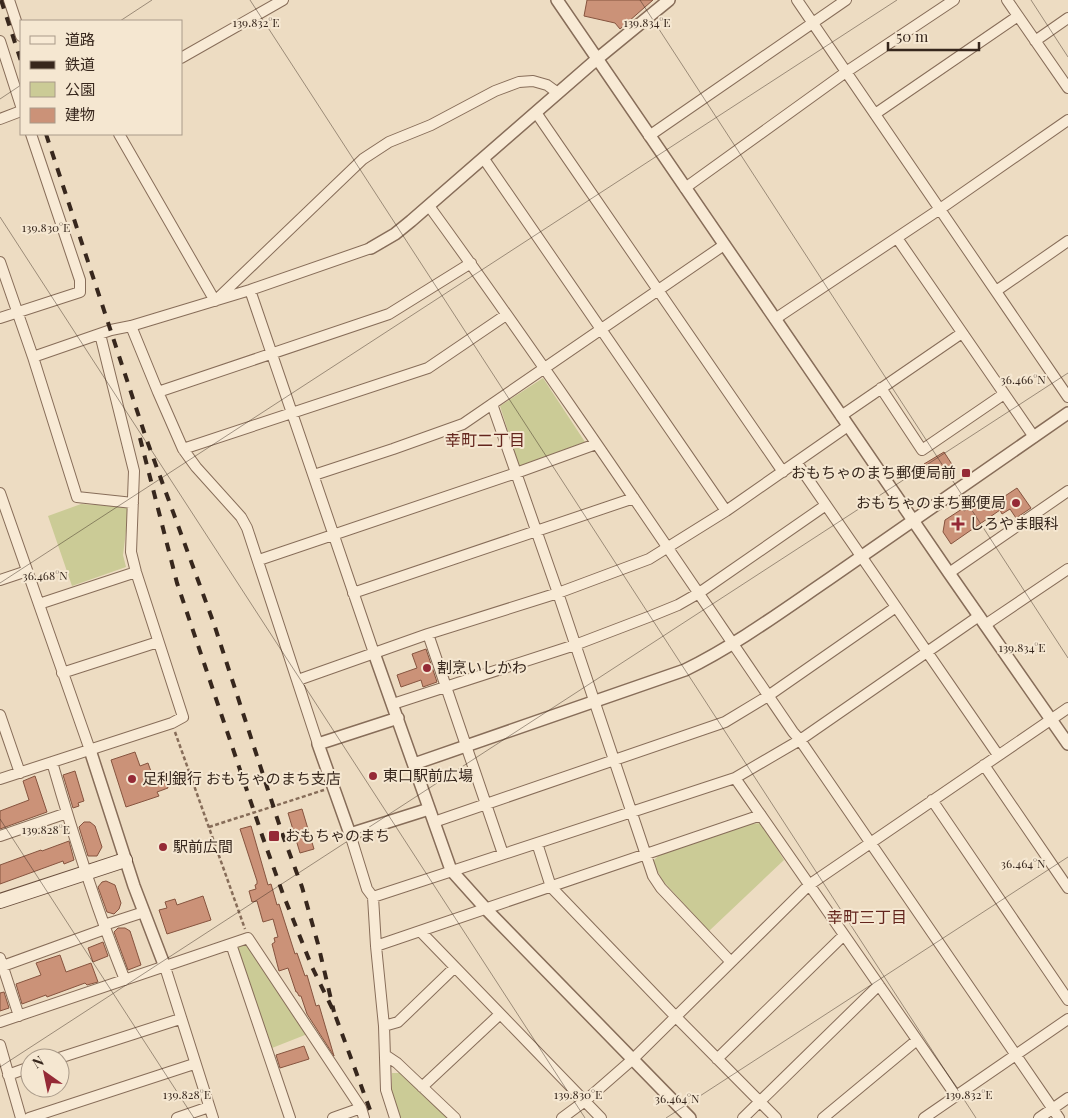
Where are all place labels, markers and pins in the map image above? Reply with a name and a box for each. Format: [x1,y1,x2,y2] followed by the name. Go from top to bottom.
[791,462,956,482] place label: おもちゃのまち郵便局前
[960,467,972,479] marker: おもちゃのまち郵便局前
[856,492,1006,512] place label: おもちゃのまち郵便局
[1010,497,1022,509] marker: おもちゃのまち郵便局
[969,513,1059,533] place label: しろやま眼科
[951,517,965,531] marker: しろやま眼科
[437,657,527,677] place label: 割烹いしかわ
[421,662,433,674] marker: 割烹いしかわ
[383,765,473,785] place label: 東口駅前広場
[142,768,341,788] place label: 足利銀行 おもちゃのまち支店
[367,770,379,782] marker: 東口駅前広場
[126,773,138,785] marker: 足利銀行 おもちゃのまち支店
[285,825,390,845] place label: おもちゃのまち
[267,829,281,843] marker: おもちゃのまち
[173,836,233,856] place label: 駅前広間
[157,841,169,853] marker: 駅前広間

